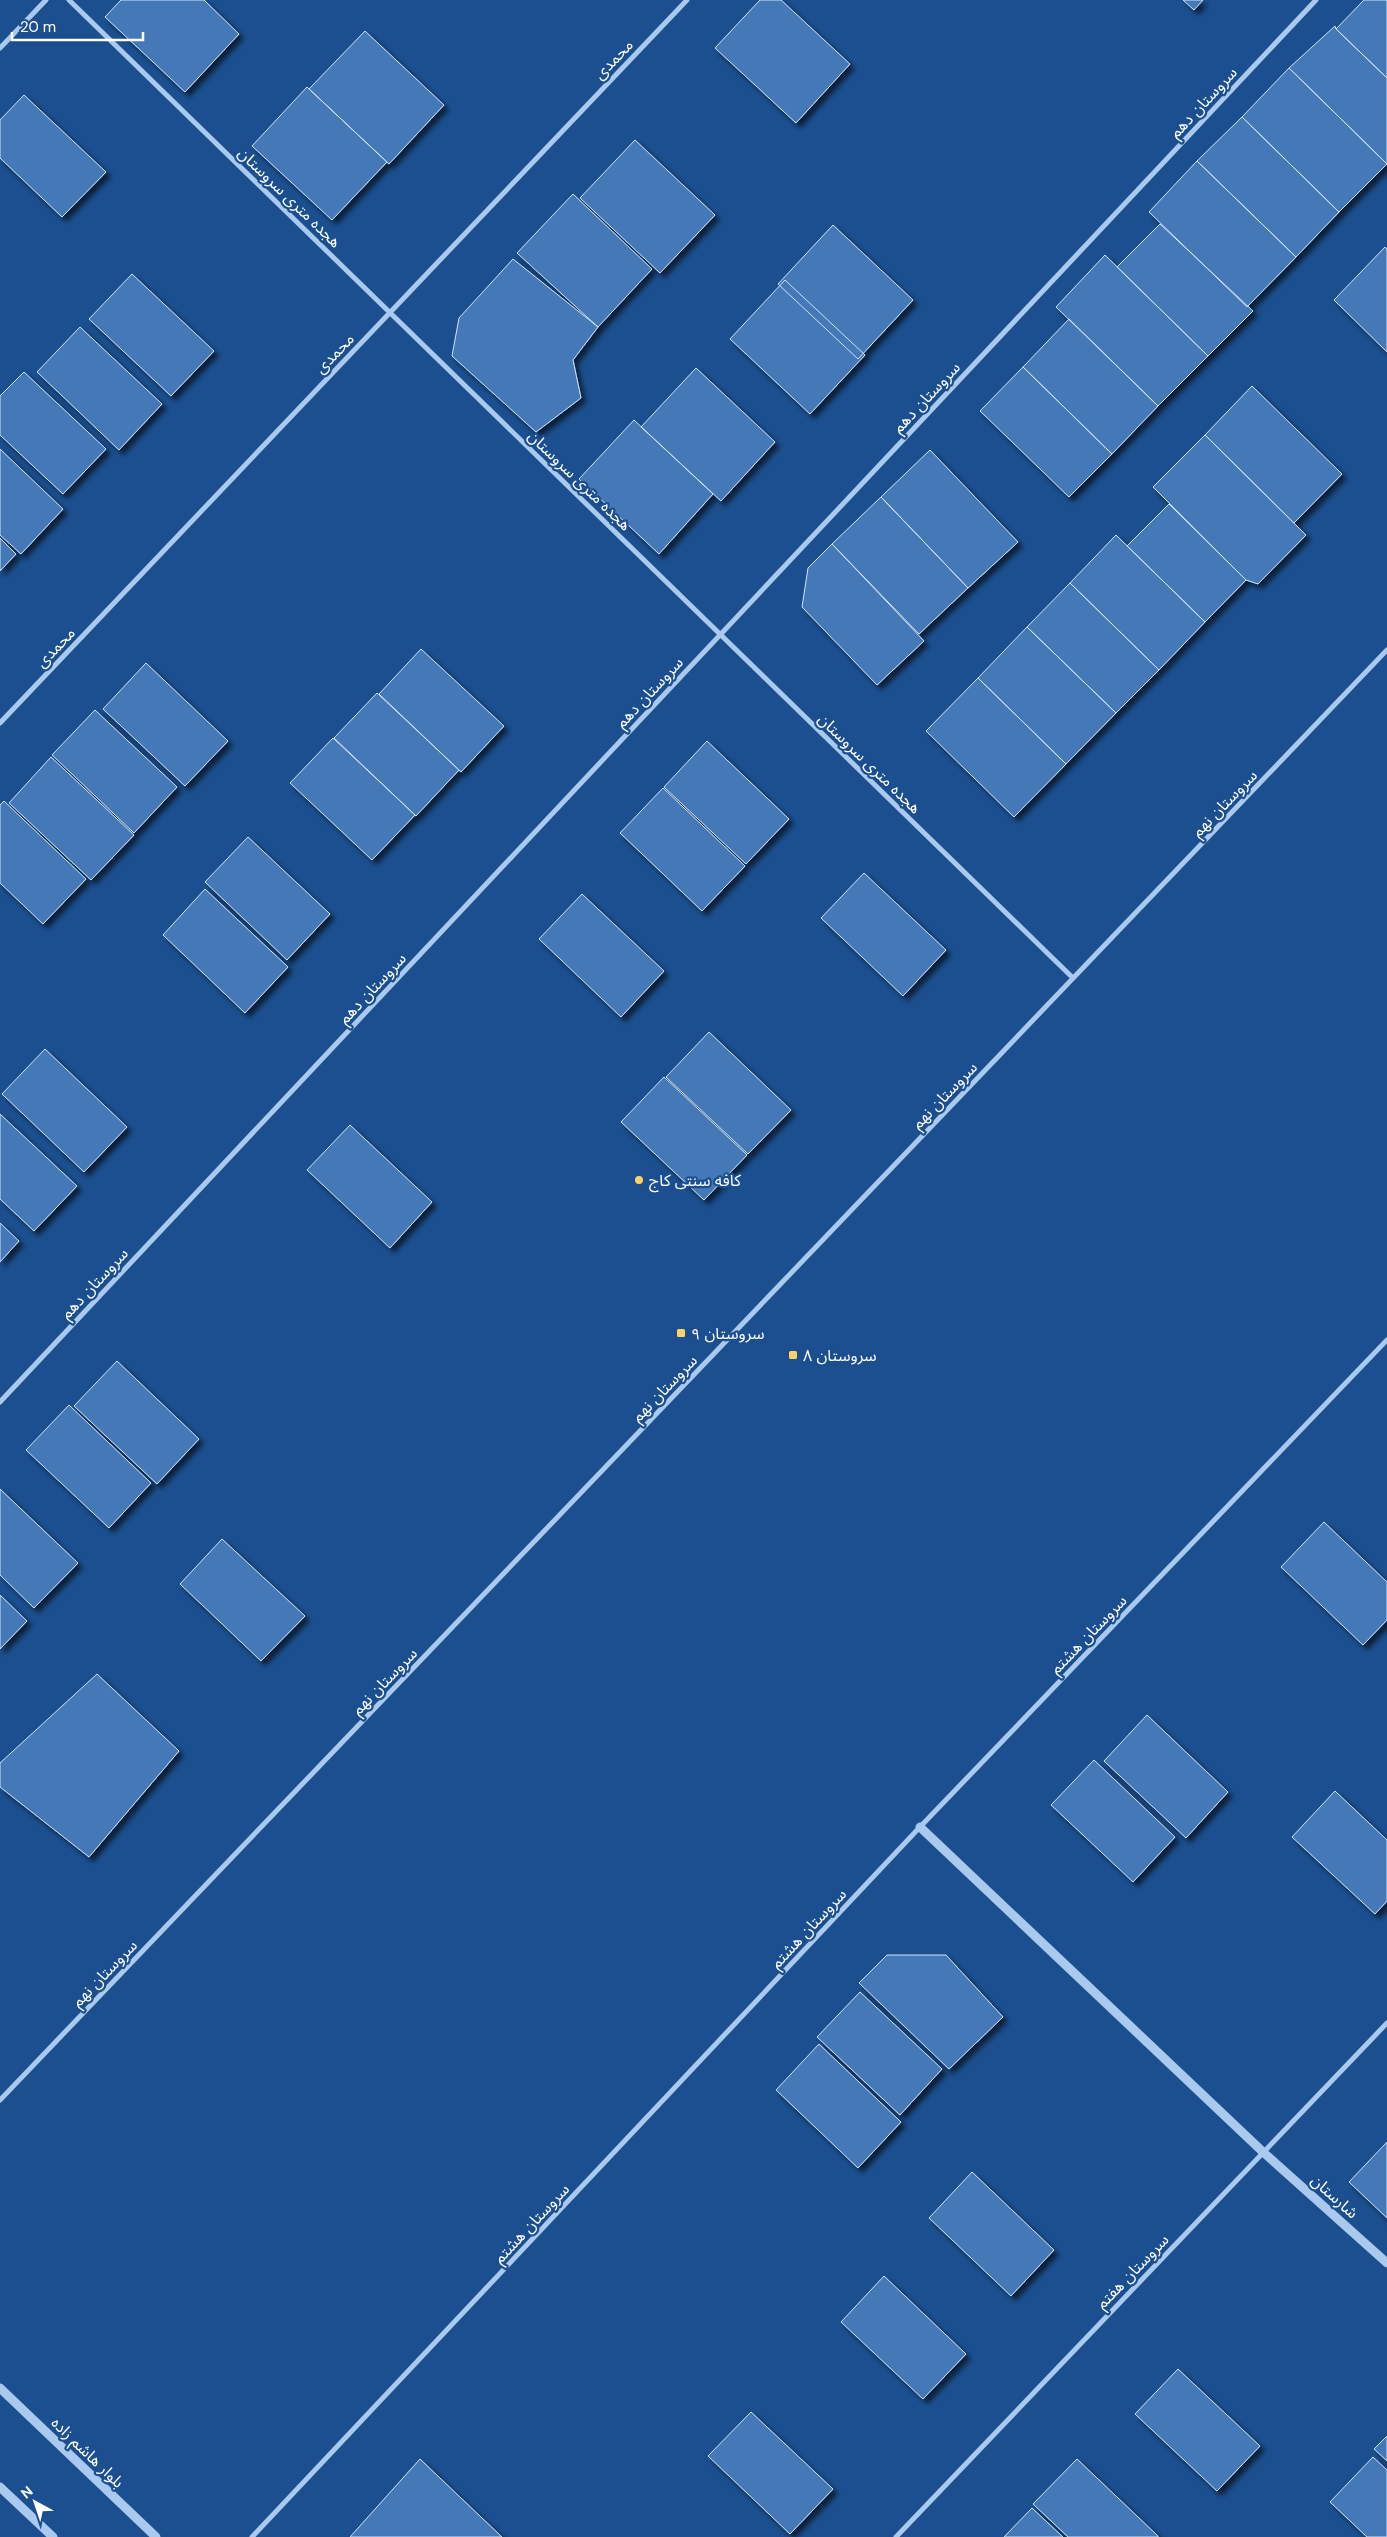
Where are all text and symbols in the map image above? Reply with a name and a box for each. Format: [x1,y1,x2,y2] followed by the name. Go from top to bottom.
[12,10,144,42] scale bar
[20,17,56,37] text: 20 m
[589,35,638,84] street label: محمدی
[1165,62,1243,144] street label: سروستان دهم
[233,143,346,252] street label: هجده متری سروستان
[310,329,359,378] street label: محمدی
[888,357,966,439] street label: سروستان دهم
[523,426,636,535] street label: هجده متری سروستان
[31,623,80,672] street label: محمدی
[611,652,689,734] street label: سروستان دهم
[813,709,926,818] street label: هجده متری سروستان
[1187,765,1263,843] street label: سروستان نهم
[334,948,412,1030] street label: سروستان دهم
[907,1057,983,1135] street label: سروستان نهم
[649,1170,741,1193] place label: کافه سنتی کاج
[633,1174,645,1186] marker: کافه سنتی کاج
[56,1243,134,1325] street label: سروستان دهم
[691,1323,765,1344] place label: سروستان ٩
[675,1327,687,1339] marker: سروستان ٩
[803,1345,877,1366] place label: سروستان ٨
[787,1349,799,1361] marker: سروستان ٨
[627,1350,703,1428] street label: سروستان نهم
[1045,1590,1133,1680] street label: سروستان هشتم
[347,1643,423,1721] street label: سروستان نهم
[766,1884,852,1974] street label: سروستان هشتم
[67,1935,143,2013] street label: سروستان نهم
[1307,2170,1363,2223] street label: شارستان
[489,2179,575,2269] street label: سروستان هشتم
[1091,2229,1175,2315] street label: سروستان هفتم
[45,2412,129,2494] street label: بلوار هاشم زاده
[10,2477,60,2527] north arrow
[17,2482,36,2502] text: N

